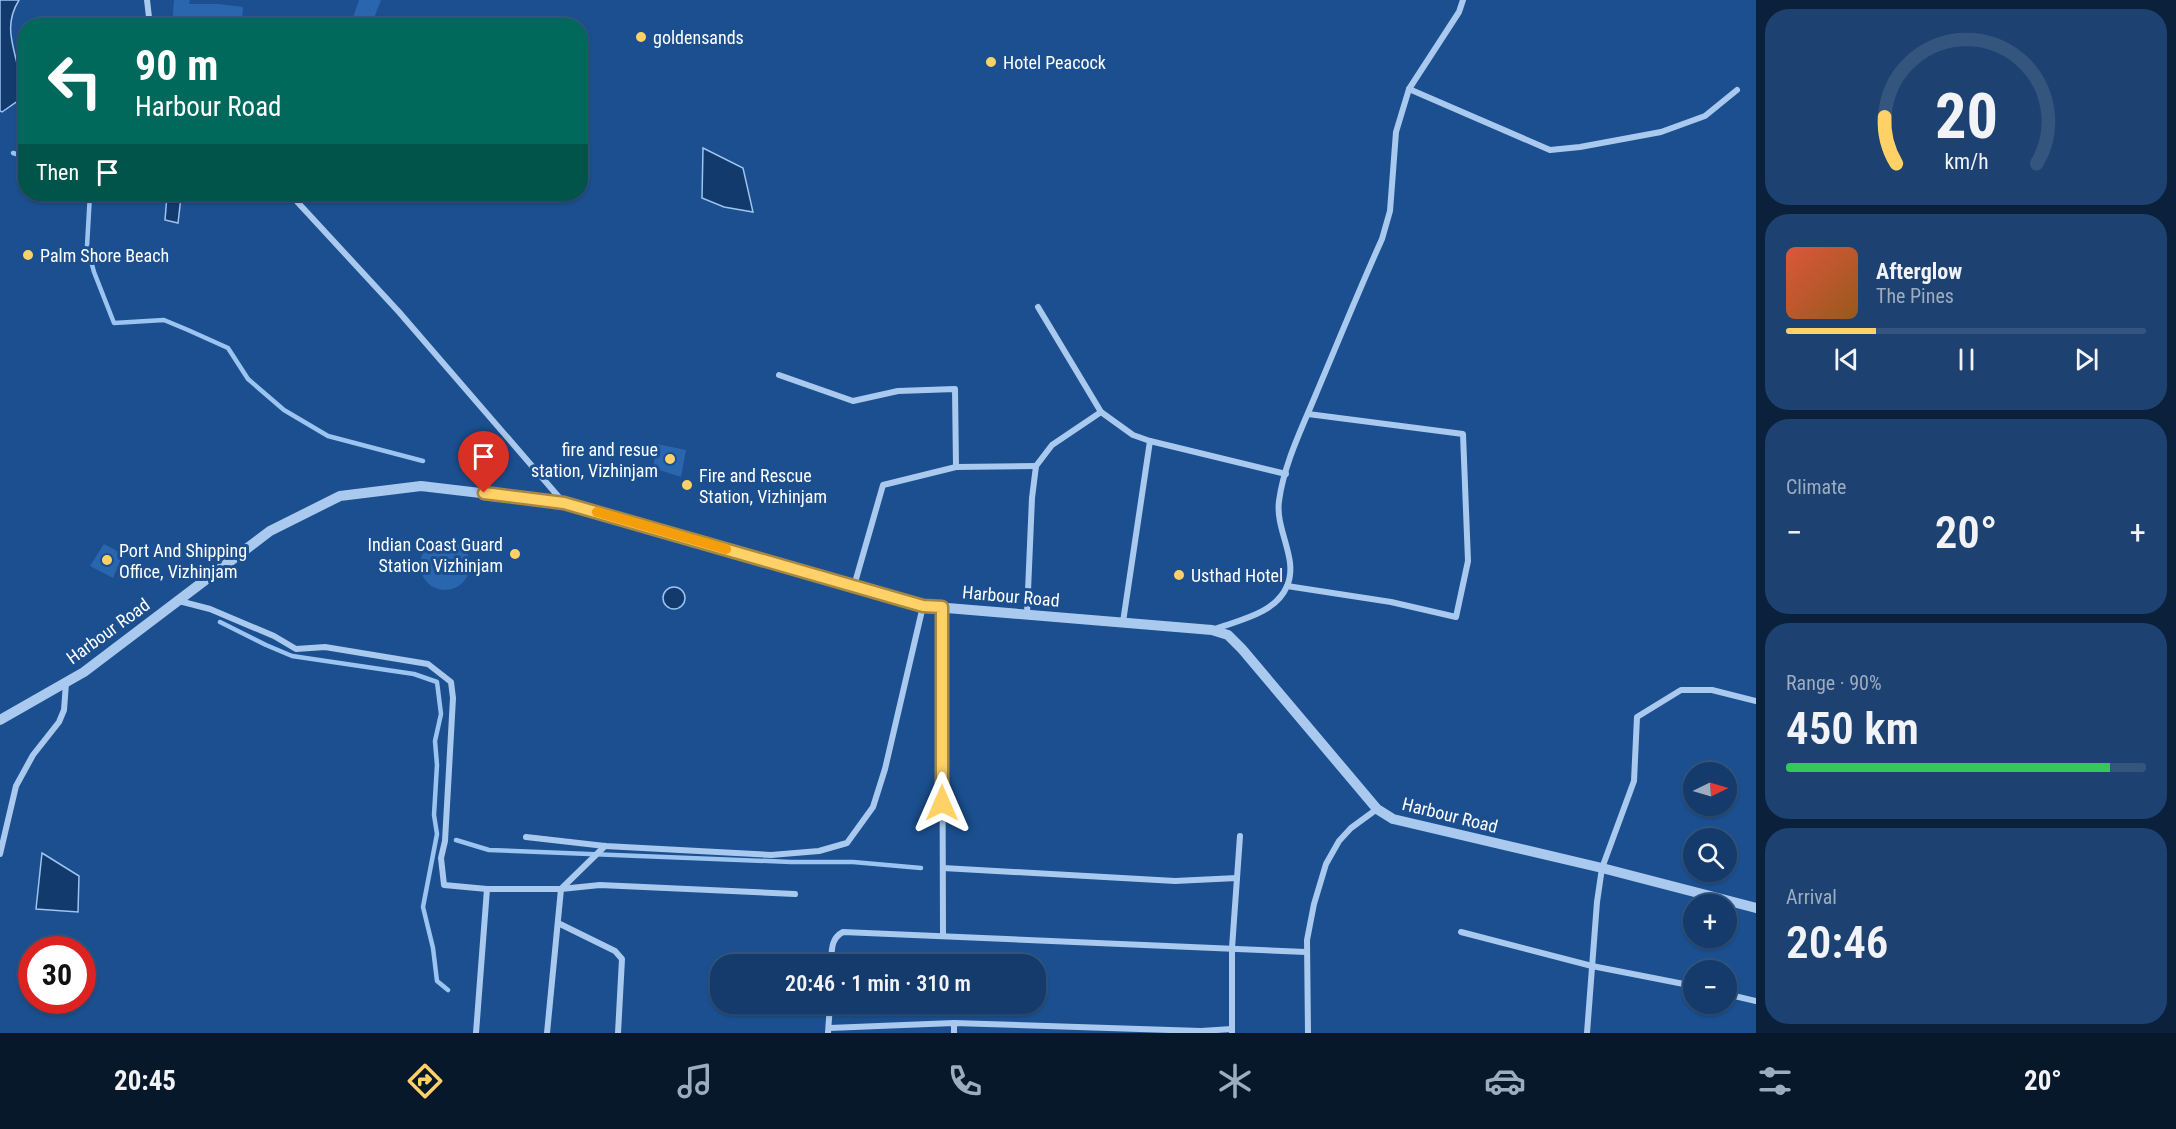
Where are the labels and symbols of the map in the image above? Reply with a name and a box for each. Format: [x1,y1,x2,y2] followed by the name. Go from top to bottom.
[653,27,744,48] place label: goldensands
[634,30,648,44] marker: goldensands
[1003,52,1106,73] place label: Hotel Peacock
[984,55,998,69] marker: Hotel Peacock
[40,245,169,266] place label: Palm Shore Beach
[21,248,35,262] marker: Palm Shore Beach
[458,431,509,493] pin
[531,439,658,481] place label: fire and resue station, Vizhinjam
[663,452,677,466] marker: fire and resue station, Vizhinjam
[699,465,827,507] place label: Fire and Rescue Station, Vizhinjam
[680,478,694,492] marker: Fire and Rescue Station, Vizhinjam
[368,534,503,576] place label: Indian Coast Guard Station Vizhinjam
[119,540,247,582] place label: Port And Shipping Office, Vizhinjam
[508,547,522,561] marker: Indian Coast Guard Station Vizhinjam
[100,553,114,567] marker: Port And Shipping Office, Vizhinjam
[1191,565,1283,586] place label: Usthad Hotel
[1172,568,1186,582] marker: Usthad Hotel
[961,581,1061,611] street label: Harbour Road
[62,594,154,668] street label: Harbour Road
[1683,762,1737,816] north arrow
[910,771,974,835] position arrow
[1400,793,1500,837] street label: Harbour Road
[18,936,96,1014] speed limit sign: 30

